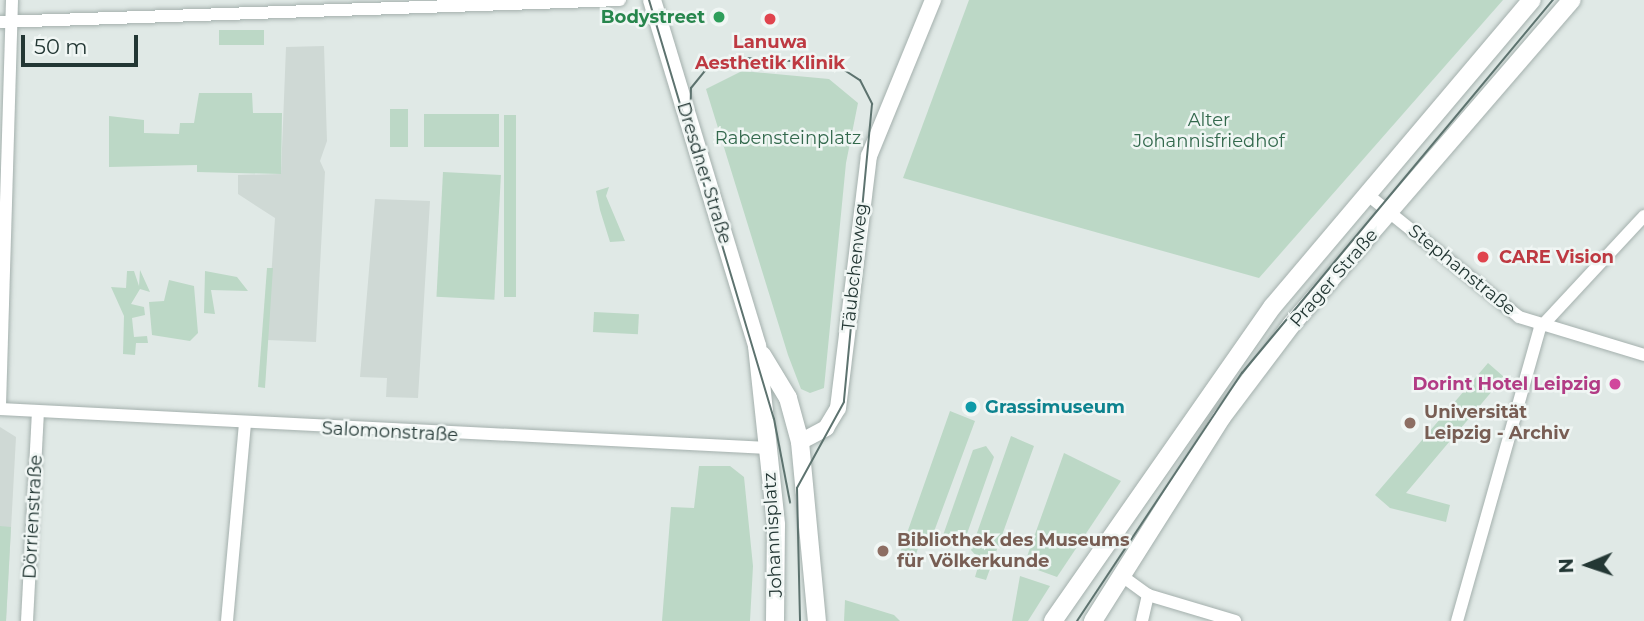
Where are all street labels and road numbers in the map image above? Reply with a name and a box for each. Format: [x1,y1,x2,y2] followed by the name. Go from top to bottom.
[672,100,736,246] street label: Dresdner Straße
[838,202,872,332] street label: Täubchenweg
[1404,220,1520,320] street label: Stephanstraße
[1285,224,1383,332] street label: Prager Straße
[321,418,459,446] street label: Salomonstraße
[19,454,47,580] street label: Dörrienstraße
[759,472,787,598] street label: Johannisplatz

